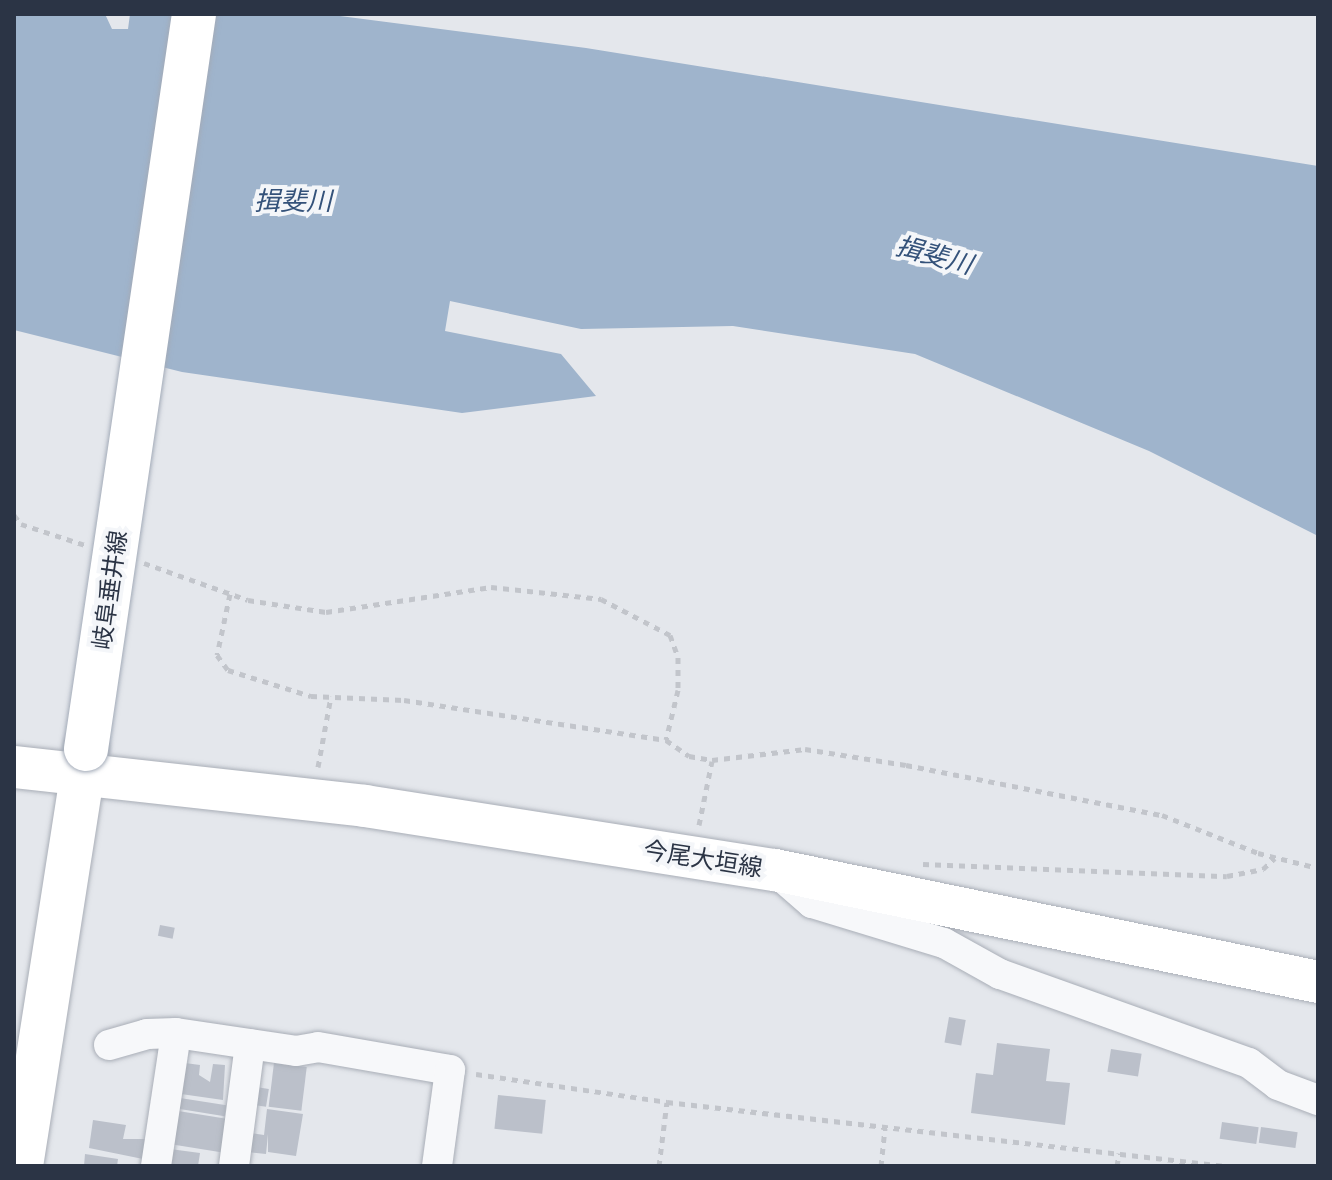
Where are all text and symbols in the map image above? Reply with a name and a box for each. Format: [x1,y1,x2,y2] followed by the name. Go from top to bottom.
[254,186,332,218] water label: 揖斐川
[892,231,976,281] water label: 揖斐川
[87,529,133,651] street label: 岐阜垂井線
[641,835,765,883] street label: 今尾大垣線

